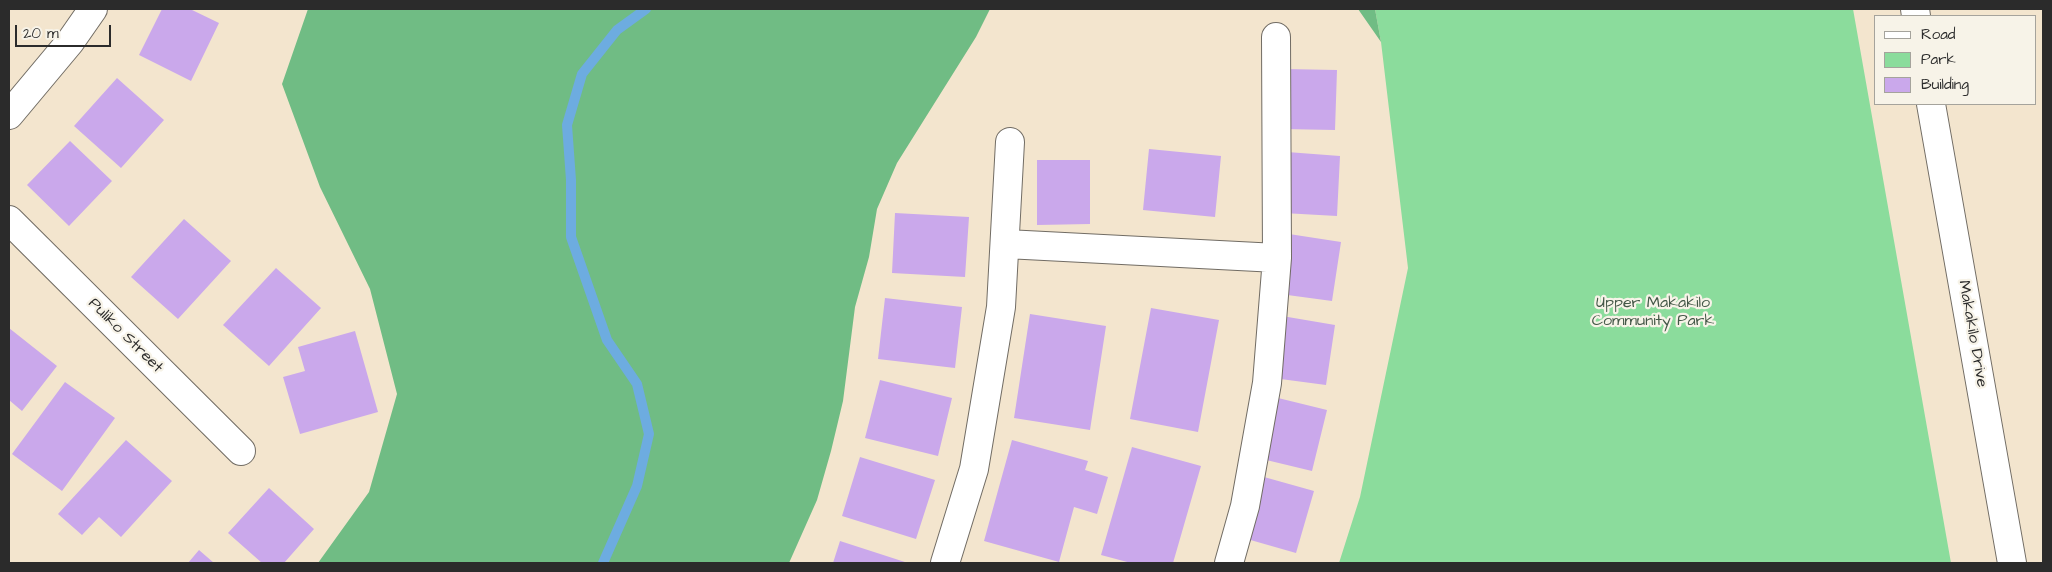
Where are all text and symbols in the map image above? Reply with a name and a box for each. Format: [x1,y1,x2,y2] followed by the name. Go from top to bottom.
[18,15,114,47] scale bar
[1874,15,2037,105] legend
[23,23,59,44] text: 20 m
[1921,24,1955,45] text: Road
[1921,49,1956,70] text: Park
[1921,74,1969,95] text: Building
[1953,279,1991,389] street label: Makakilo Drive
[1592,294,1714,332] park label: Upper Makakilo Community Park
[84,295,166,377] street label: Puliko Street

